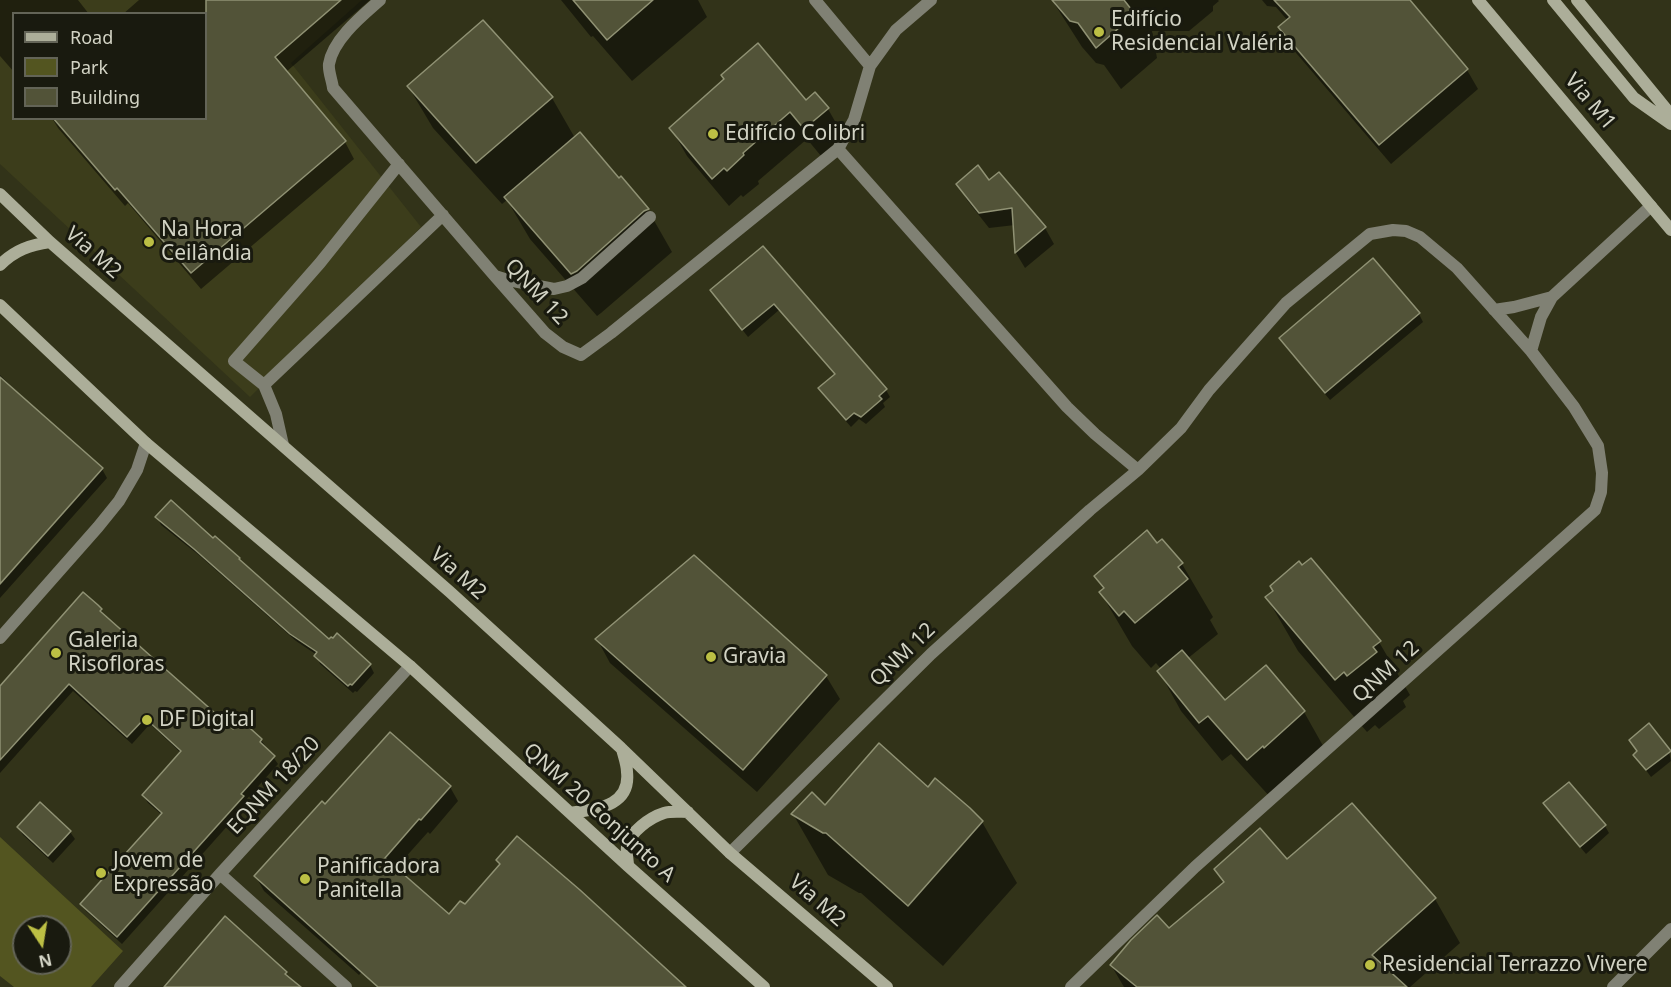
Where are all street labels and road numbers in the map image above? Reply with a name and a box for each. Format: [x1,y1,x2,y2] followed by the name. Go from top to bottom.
[1559,68,1621,136] street label: Via M1
[60,222,126,284] street label: Via M2
[499,254,573,330] street label: QNM 12
[425,542,491,606] street label: Via M2
[865,618,941,692] street label: QNM 12
[1348,636,1424,708] street label: QNM 12
[222,732,326,840] street label: EQNM 18/20
[518,738,680,888] street label: QNM 20 Conjunto A
[784,870,850,932] street label: Via M2

